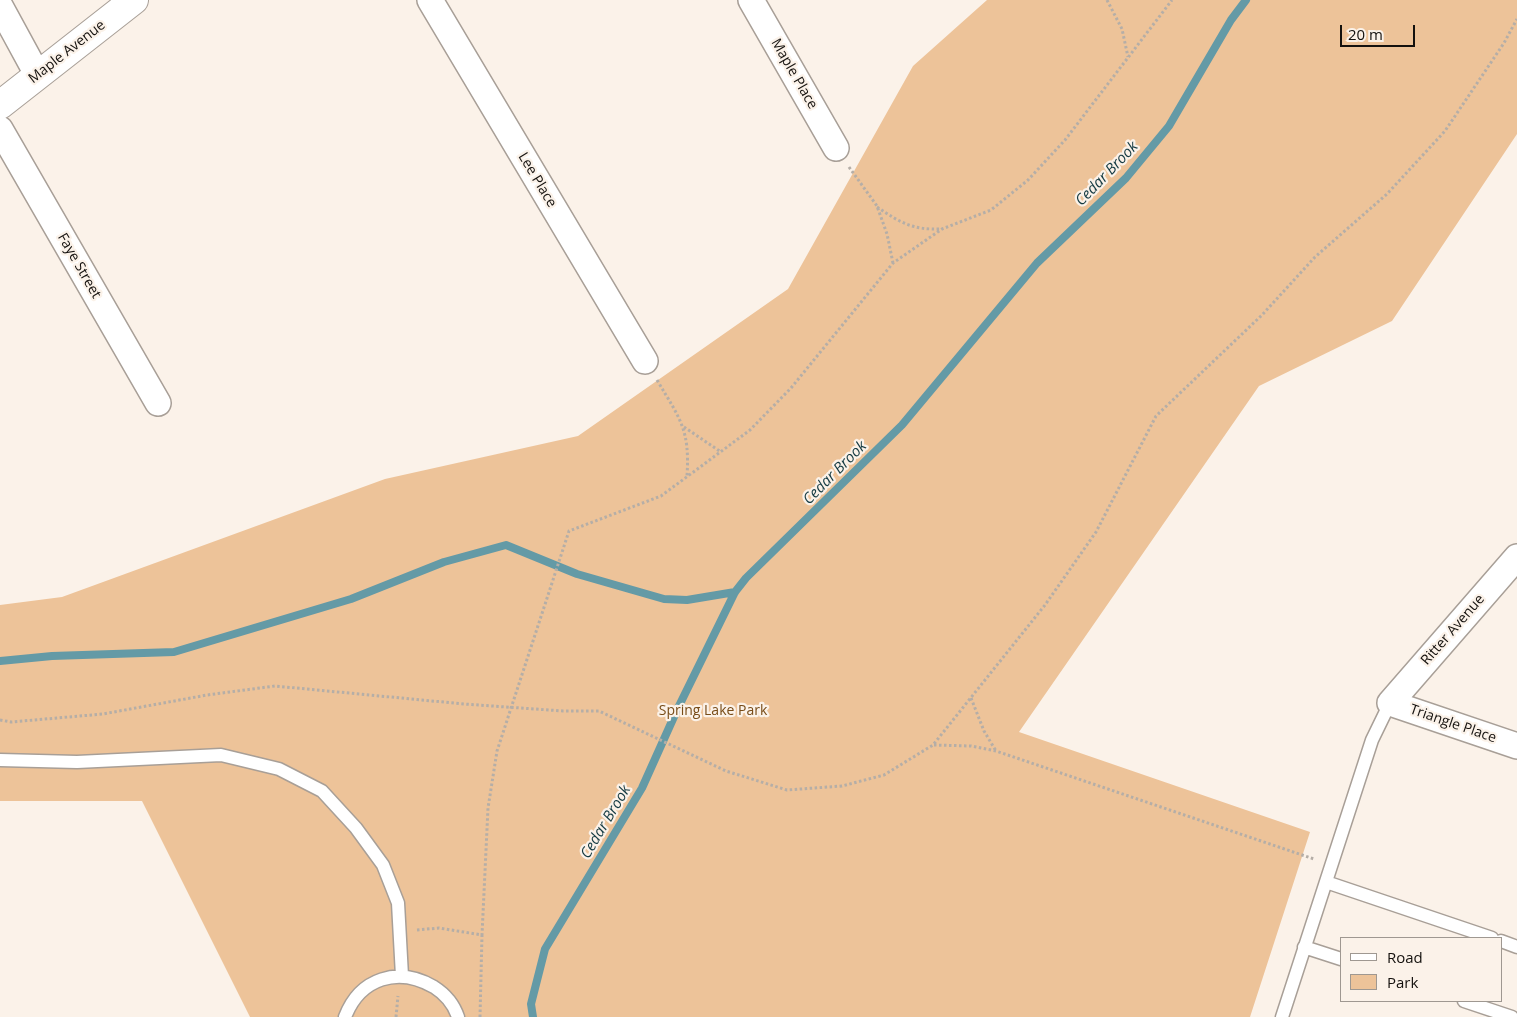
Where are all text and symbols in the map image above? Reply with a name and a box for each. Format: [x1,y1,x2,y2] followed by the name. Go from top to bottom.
[1342,15,1417,47] scale bar
[25,17,109,87] street label: Maple Avenue
[1348,24,1383,44] text: 20 m
[767,36,821,112] street label: Maple Place
[1072,138,1142,210] water label: Cedar Brook
[514,150,560,210] street label: Lee Place
[54,230,104,302] street label: Faye Street
[800,438,870,508] water label: Cedar Brook
[1418,591,1488,669] street label: Ritter Avenue
[1408,701,1498,747] street label: Triangle Place
[659,703,767,719] park label: Spring Lake Park
[577,782,635,862] water label: Cedar Brook
[1340,937,1502,1002] legend
[1387,947,1423,967] text: Road
[1387,972,1418,992] text: Park

